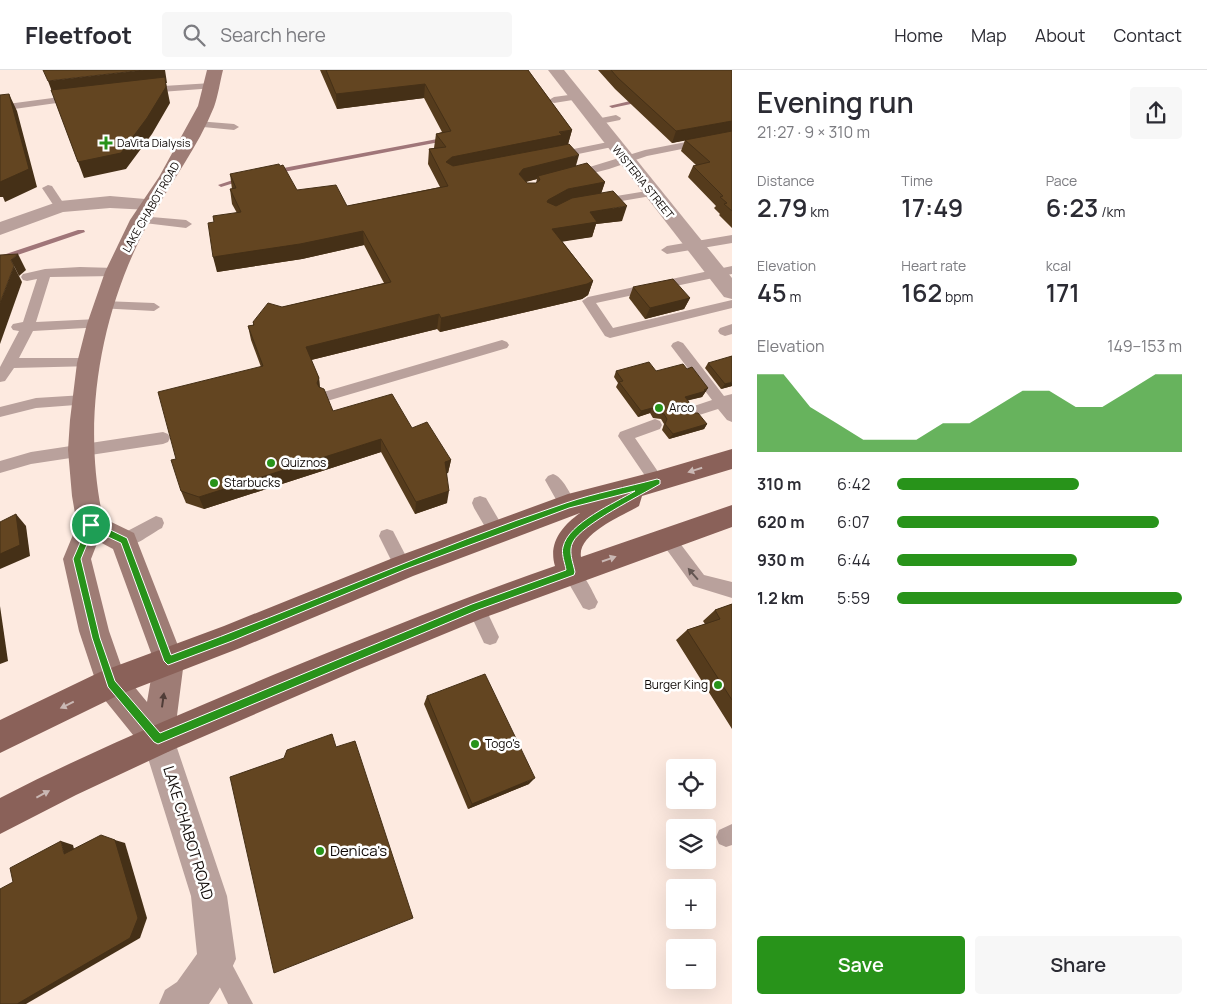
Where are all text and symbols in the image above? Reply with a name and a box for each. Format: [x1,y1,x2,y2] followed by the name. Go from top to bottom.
[162,12,512,57] search box
[25,18,132,51] text: Fleetfoot
[180,21,208,49] icon: search
[220,22,326,48] text: Search here
[894,23,943,47] text: Home
[971,23,1007,47] text: Map
[1035,23,1085,47] text: About
[1113,23,1182,47] text: Contact
[757,83,914,121] text: Evening run
[1130,87,1182,139] button: share
[757,121,870,143] text: 21:27 · 9 × 310 m
[117,135,191,150] place label: DaVita Dialysis
[99,136,113,150] marker: DaVita Dialysis
[609,142,678,222] street label: WISTERIA STREET
[119,159,183,255] street label: LAKE CHABOT ROAD
[757,171,814,190] text: Distance
[901,171,933,190] text: Time
[1046,171,1077,190] text: Pace
[757,190,807,225] text: 2.79
[901,190,963,225] text: 17:49
[1046,190,1098,225] text: 6:23
[807,202,829,221] text: km
[1098,202,1125,221] text: /km
[757,256,816,275] text: Elevation
[901,256,966,275] text: Heart rate
[1046,256,1071,275] text: kcal
[757,275,787,310] text: 45
[901,275,942,310] text: 162
[1046,275,1080,310] text: 171
[787,287,801,306] text: m
[942,287,973,306] text: bpm
[757,335,825,357] text: Elevation
[1107,335,1182,357] text: 149–153 m
[669,399,694,416] place label: Arco
[653,402,665,414] marker: Arco
[281,454,326,471] place label: Quiznos
[265,457,277,469] marker: Quiznos
[687,467,702,475] one-way arrow
[757,473,801,495] text: 310 m
[837,473,870,495] text: 6:42
[224,474,280,491] place label: Starbucks
[208,477,220,489] marker: Starbucks
[70,504,112,546] pin
[77,511,105,539] icon: arrive
[757,511,805,533] text: 620 m
[837,511,870,533] text: 6:07
[757,549,804,571] text: 930 m
[837,549,871,571] text: 6:44
[602,554,617,562] one-way arrow
[687,567,698,580] one-way arrow
[757,587,804,609] text: 1.2 km
[837,587,870,609] text: 5:59
[644,676,708,693] place label: Burger King
[712,679,724,691] marker: Burger King
[159,691,167,707] one-way arrow
[60,701,75,709] one-way arrow
[485,735,520,752] place label: Togo's
[469,738,481,750] marker: Togo's
[666,759,716,989] map controls
[666,759,716,809] button: locate
[158,763,219,902] street label: LAKE CHABOT ROAD
[36,790,50,798] one-way arrow
[666,819,716,869] button: layers
[330,840,387,861] place label: Denica's
[314,845,326,857] marker: Denica's
[666,879,716,929] button: +
[757,936,965,994] button: Save
[975,936,1182,994] button: Share
[666,939,716,989] button: −

